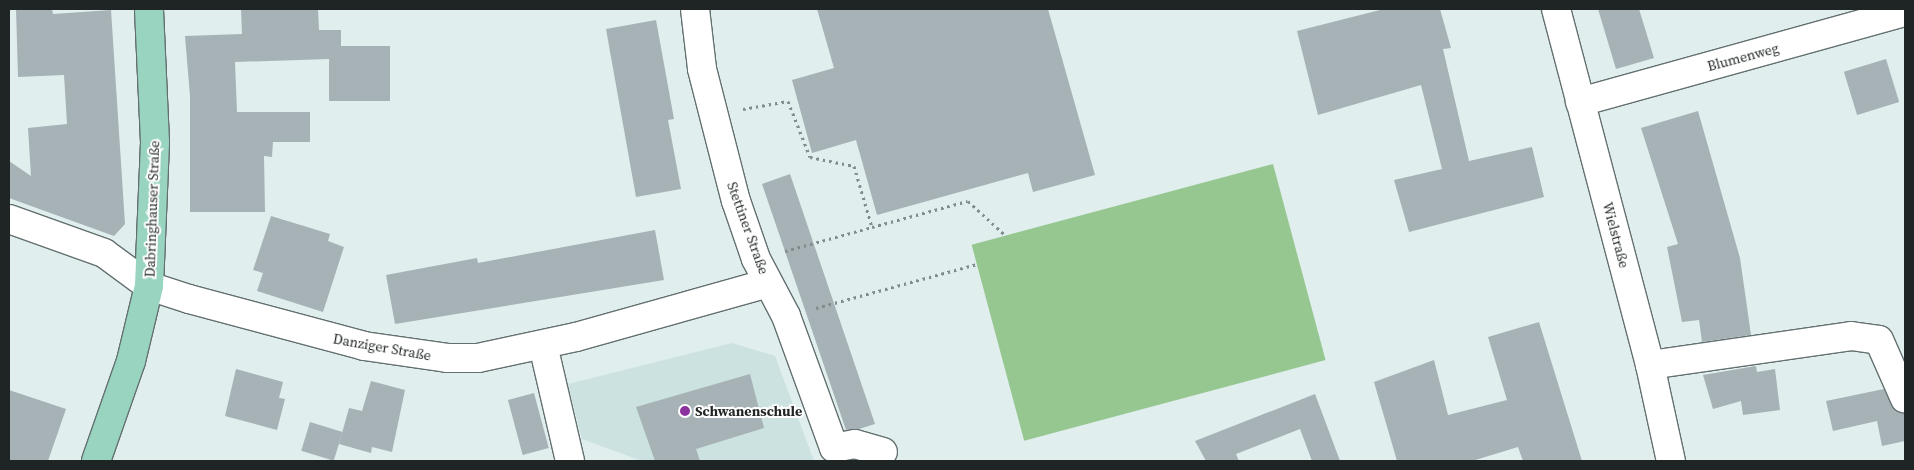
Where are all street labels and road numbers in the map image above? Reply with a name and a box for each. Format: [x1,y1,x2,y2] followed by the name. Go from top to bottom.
[1705,39,1781,75] street label: Blumenweg
[141,140,163,278] street label: Dabringhauser Straße
[724,180,772,276] street label: Stettiner Straße
[1599,200,1633,270] street label: Wielstraße
[332,330,432,364] street label: Danziger Straße

